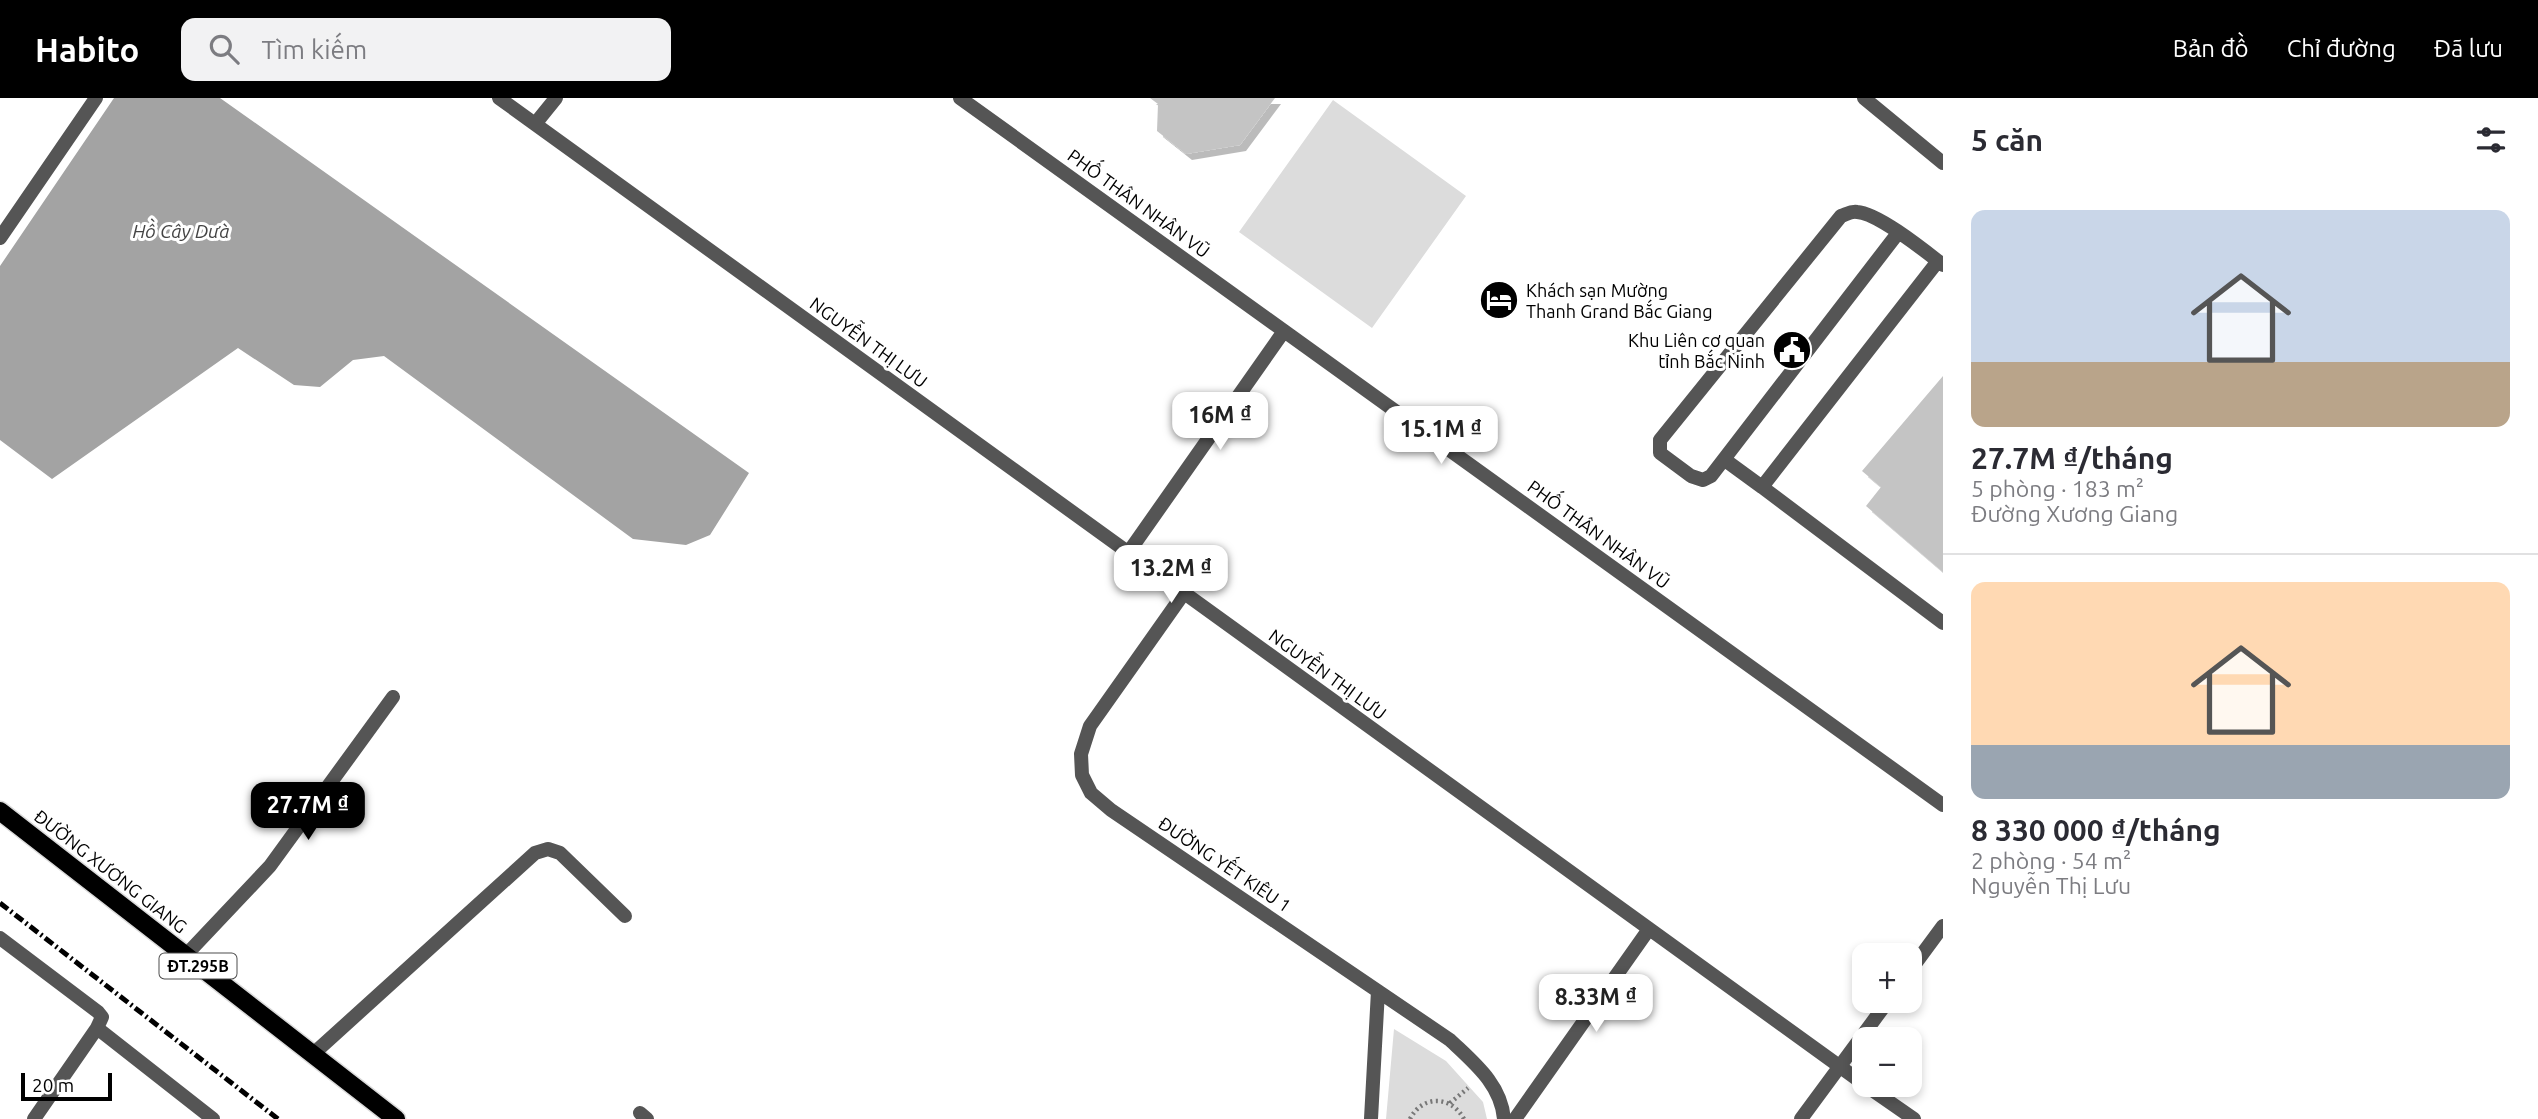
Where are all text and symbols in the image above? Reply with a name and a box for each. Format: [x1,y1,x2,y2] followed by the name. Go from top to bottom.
[181,18,671,81] search box
[205,30,243,68] icon: search
[35,31,139,68] text: Habito
[261,35,367,64] text: Tìm kiếm
[2173,35,2249,62] text: Bản đồ
[2287,35,2396,62] text: Chỉ đường
[2434,35,2503,62] text: Đã lưu
[2472,121,2510,159] icon: filters
[1971,123,2043,157] text: 5 căn
[1064,141,1217,261] street label: PHỐ THÂN NHÂN VŨ
[132,218,230,242] water label: Hồ Cây Dừa
[2178,255,2304,381] icon: home
[1478,279,1520,321] hotel icon: Khách sạn Mường Thanh Grand Bắc Giang
[1526,280,1713,321] place label: Khách sạn Mường Thanh Grand Bắc Giang
[807,289,934,391] street label: NGUYỄN THỊ LƯU
[1771,329,1813,371] public building icon: Khu Liên cơ quan tỉnh Bắc Ninh
[1628,330,1765,371] place label: Khu Liên cơ quan tỉnh Bắc Ninh
[1171,392,1269,452] pin: 16M ₫
[1188,402,1252,427] text: 16M ₫
[1376,406,1506,466] pin: 15.1M ₫
[1400,416,1482,441] text: 15.1M ₫
[1971,441,2173,475] text: 27.7M ₫/tháng
[1524,472,1677,592] street label: PHỐ THÂN NHÂN VŨ
[1971,476,2144,501] text: 5 phòng · 183 m²
[1971,501,2178,526] text: Đường Xương Giang
[1106,546,1236,605] pin: 13.2M ₫
[1130,555,1212,580] text: 13.2M ₫
[1266,621,1393,723] street label: NGUYỄN THỊ LƯU
[2178,627,2304,753] icon: home
[243,782,373,842] pin: 27.7M ₫
[267,792,349,817] text: 27.7M ₫
[31,804,192,937] street label: ĐƯỜNG XƯƠNG GIANG
[1155,808,1298,916] street label: ĐƯỜNG YẾT KIÊU 1
[1971,813,2221,847] text: 8 330 000 ₫/tháng
[1971,848,2131,873] text: 2 phòng · 54 m²
[1971,873,2131,898] text: Nguyễn Thị Lưu
[1852,943,1922,1097] map controls
[1852,943,1922,1013] button: +
[160,954,236,978] road number: ĐT.295B
[1531,974,1661,1034] pin: 8.33M ₫
[1555,984,1637,1009] text: 8.33M ₫
[1852,1027,1922,1097] button: −
[21,1070,112,1102] scale bar
[32,1074,74,1096] text: 20 m

